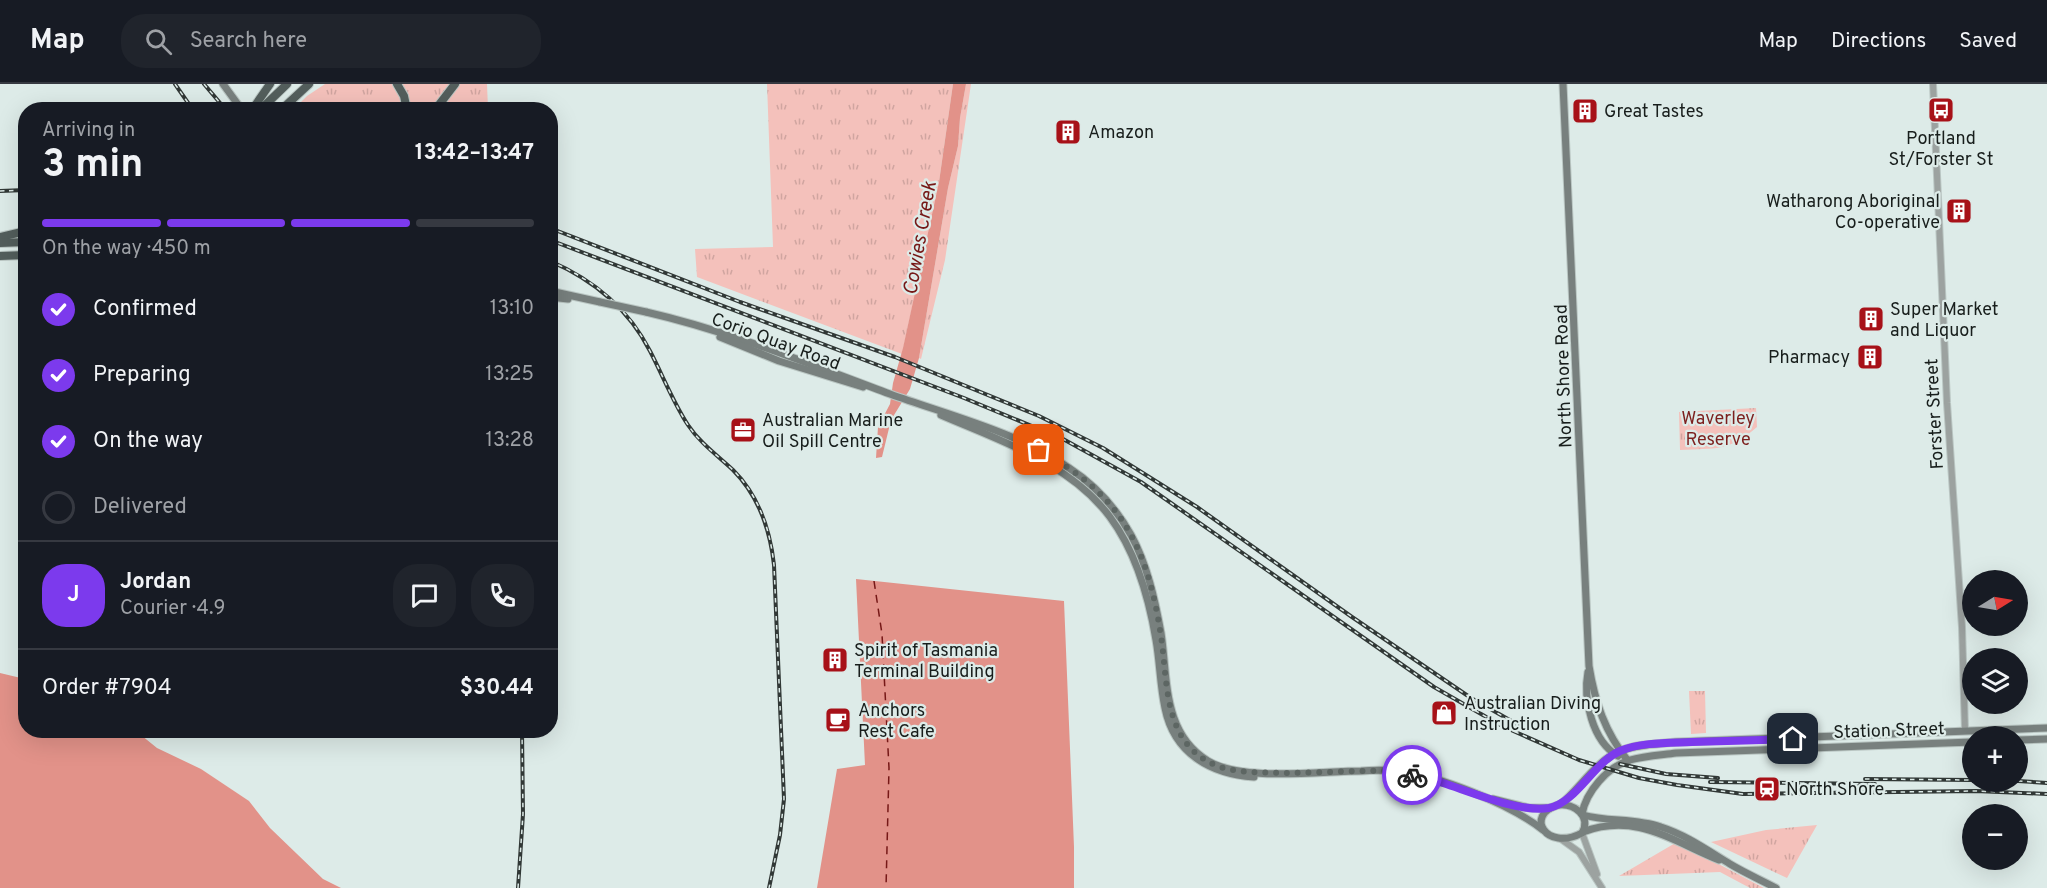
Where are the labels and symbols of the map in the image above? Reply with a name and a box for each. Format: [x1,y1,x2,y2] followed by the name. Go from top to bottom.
[1926,95,1956,125] bus stop icon: Portland St/Forster St
[1570,96,1600,126] building icon: Great Tastes
[1604,101,1704,124] place label: Great Tastes
[1053,117,1083,147] building icon: Amazon
[1088,122,1154,145] place label: Amazon
[1889,128,1993,172] place label: Portland St/Forster St
[898,178,944,297] water label: Cowies Creek
[1766,191,1940,235] place label: Watharong Aboriginal Co-operative
[1944,196,1974,226] building icon: Watharong Aboriginal Co-operative
[1890,299,1998,343] place label: Super Market and Liquor
[1550,304,1579,448] street label: North Shore Road
[1856,304,1886,334] building icon: Super Market and Liquor
[708,308,843,376] street label: Corio Quay Road
[1855,342,1885,372] building icon: Pharmacy
[1768,347,1850,370] place label: Pharmacy
[1921,358,1950,470] street label: Forster Street
[1681,408,1755,452] park label: Waverley Reserve
[762,410,903,454] place label: Australian Marine Oil Spill Centre
[728,415,758,445] office icon: Australian Marine Oil Spill Centre
[1013,424,1064,475] pin
[1962,570,2028,636] north arrow
[854,640,998,684] place label: Spirit of Tasmania Terminal Building
[820,645,850,675] building icon: Spirit of Tasmania Terminal Building
[1464,693,1601,737] place label: Australian Diving Instruction
[1429,698,1459,728] shop icon: Australian Diving Instruction
[858,700,935,744] place label: Anchors Rest Cafe
[823,705,853,735] cafe icon: Anchors Rest Cafe
[1767,713,1818,764] pin
[1833,718,1945,745] street label: Station Street
[1382,745,1442,805] courier
[1752,774,1782,804] station icon: North Shore
[1786,779,1884,802] place label: North Shore

